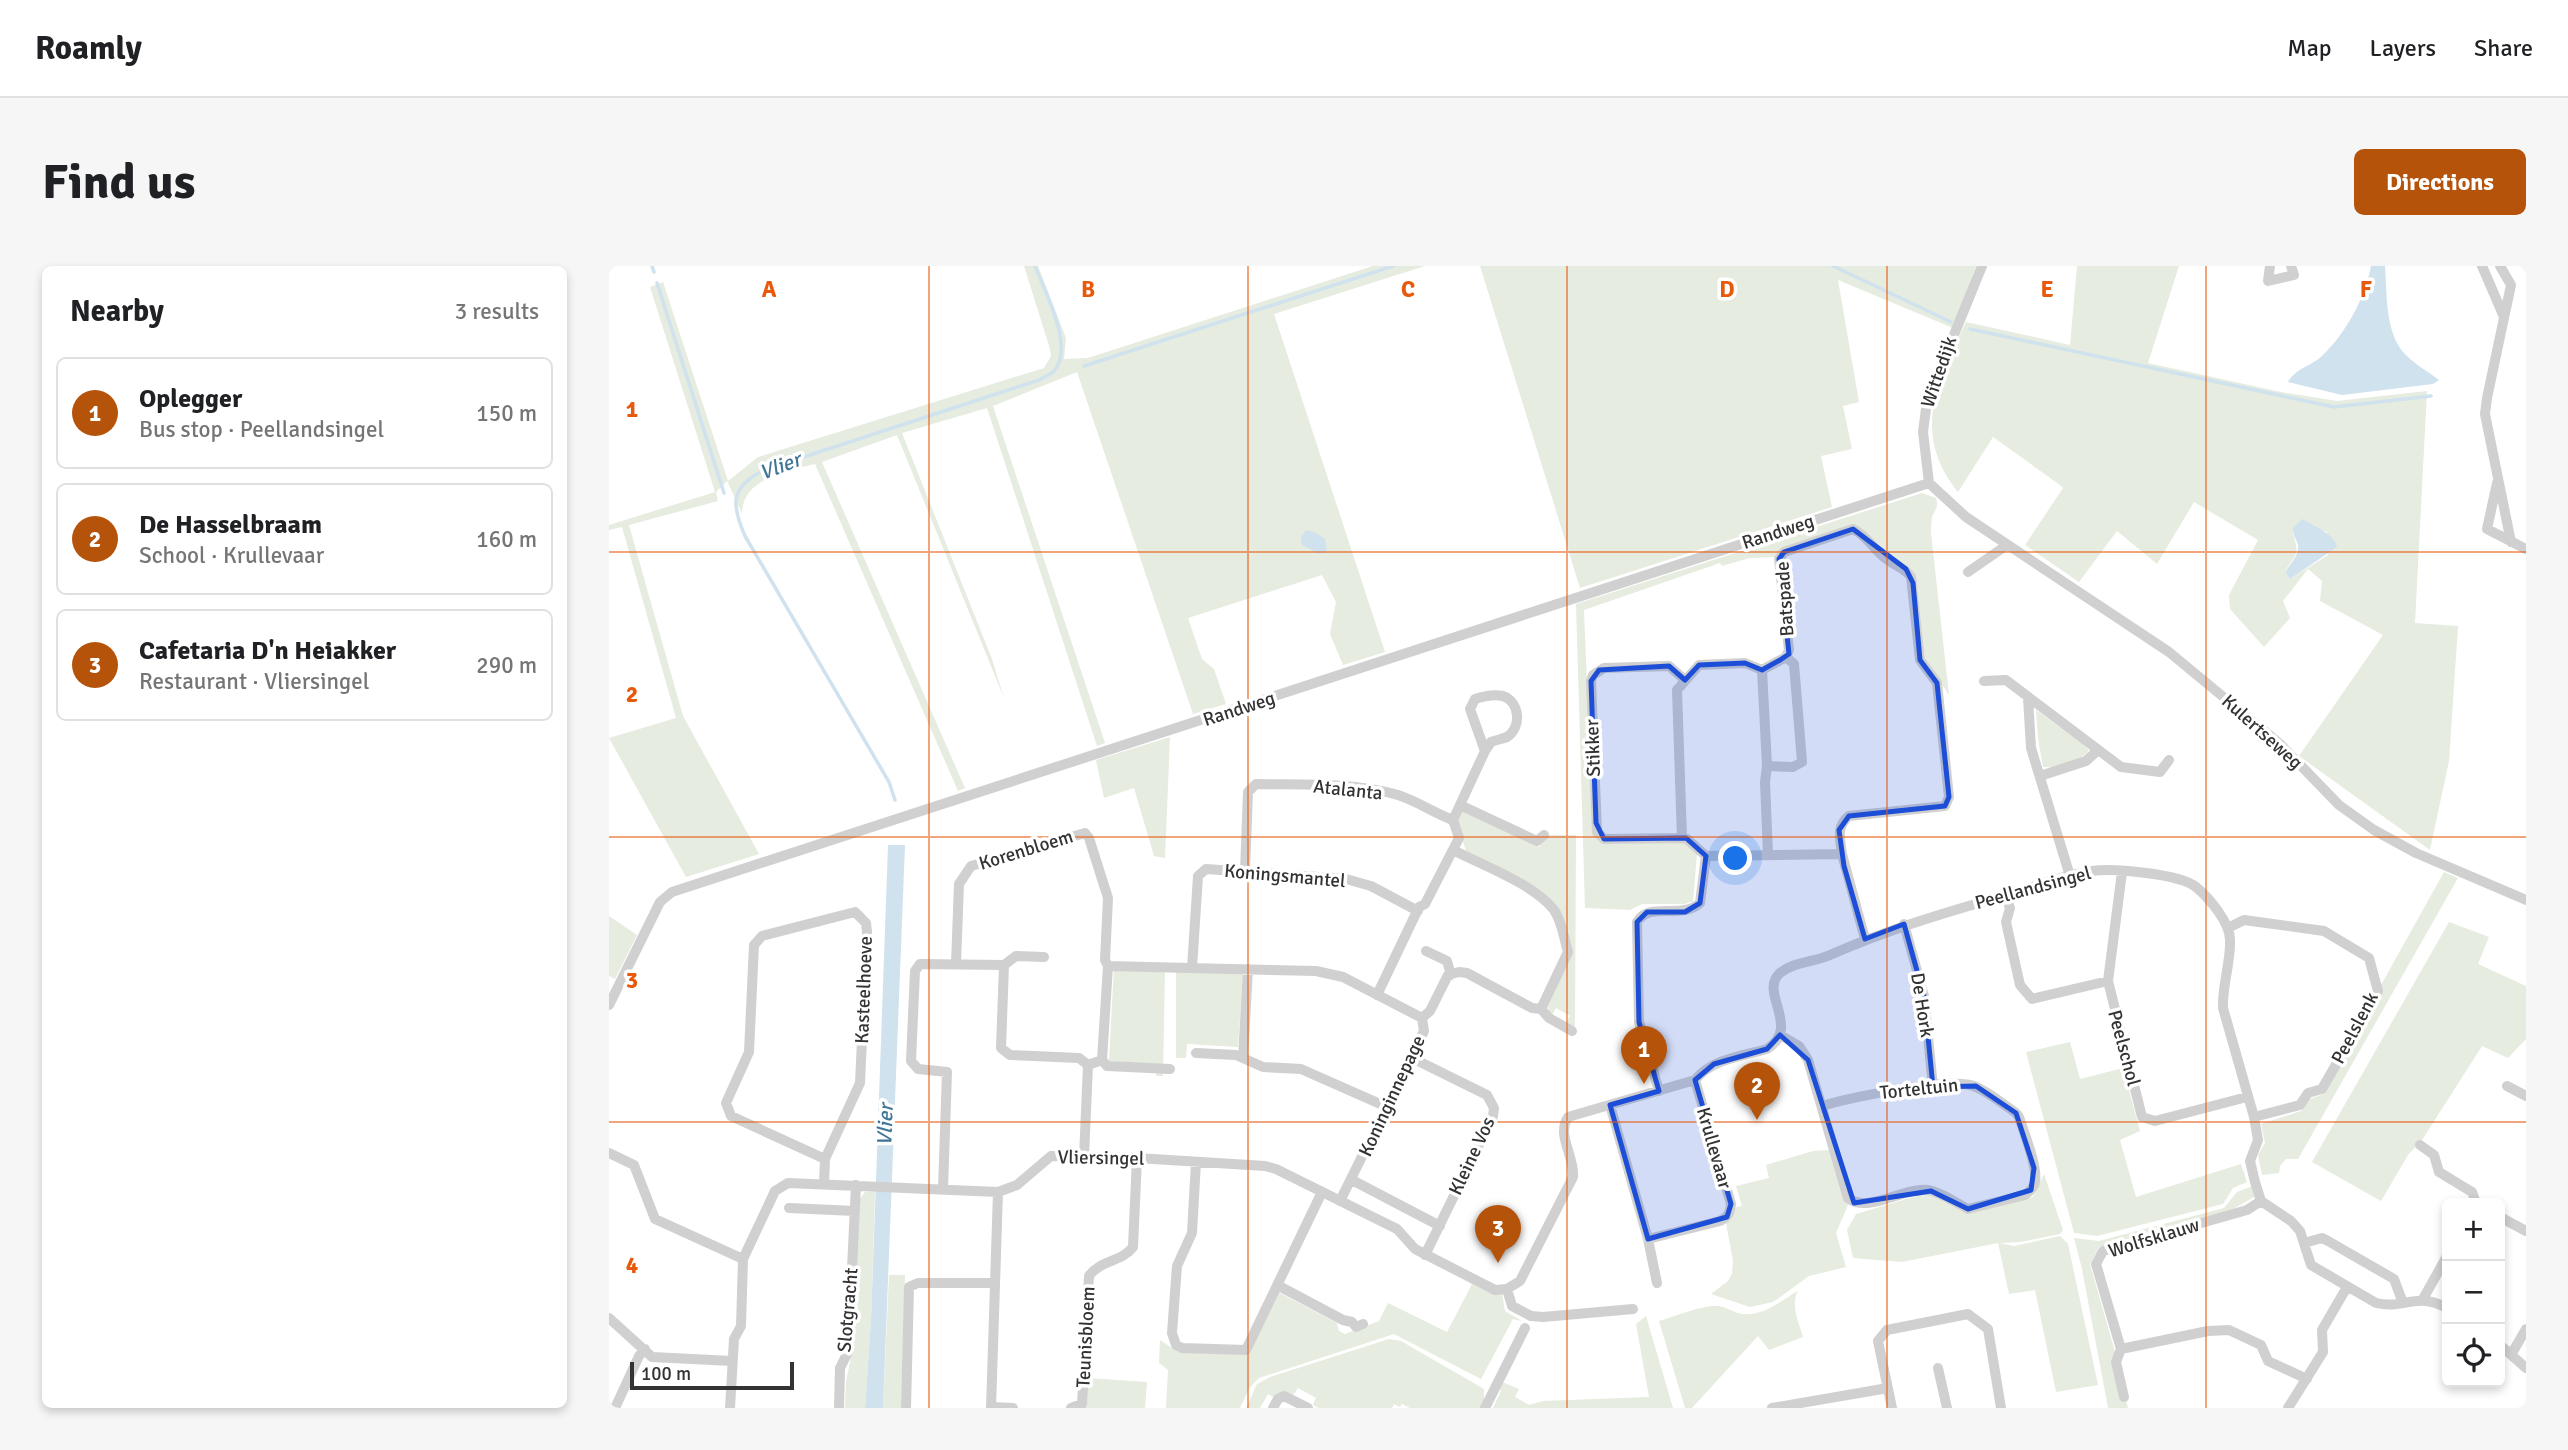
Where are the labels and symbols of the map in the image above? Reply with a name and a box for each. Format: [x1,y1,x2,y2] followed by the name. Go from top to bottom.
[762,275,777,304] text: A
[1081,275,1095,304] text: B
[1401,275,1415,304] text: C
[1719,275,1735,304] text: D
[2040,275,2054,304] text: E
[2360,275,2372,304] text: F
[1916,333,1963,411] street label: Wittedijk
[626,395,638,424] text: 1
[756,445,807,486] water label: Vlier
[1739,509,1817,555] street label: Randweg
[1770,561,1800,637] street label: Batspade
[626,680,638,709] text: 2
[1200,686,1278,732] street label: Randweg
[2216,689,2308,775] street label: Kulertseweg
[1580,719,1606,777] street label: Stikker
[1312,774,1384,806] street label: Atalanta
[976,824,1076,876] street label: Korenbloem
[1718,841,1752,875] your location
[1223,859,1347,893] street label: Koningsmantel
[1972,861,2094,915] street label: Peellandsingel
[850,936,878,1044] street label: Kasteelhoeve
[626,966,638,995] text: 3
[1905,971,1939,1040] street label: De Hork
[2326,988,2384,1068] street label: Peelslenk
[2102,1007,2146,1089] street label: Peelschol
[1621,1026,1667,1084] pin: 1
[1353,1031,1431,1161] street label: Koninginnepage
[1734,1062,1780,1120] pin: 2
[1879,1073,1959,1105] street label: Torteltuin
[871,1100,899,1146] water label: Vlier
[1691,1104,1737,1192] street label: Krullevaar
[1443,1113,1501,1199] street label: Kleine Vos
[1057,1145,1145,1171] street label: Vliersingel
[1475,1205,1521,1263] pin: 3
[2106,1213,2203,1263] street label: Wolfsklauw
[626,1251,638,1280] text: 4
[832,1266,864,1353] street label: Slotgracht
[1071,1286,1101,1388] street label: Teunisbloem
[630,1359,795,1391] scale bar

